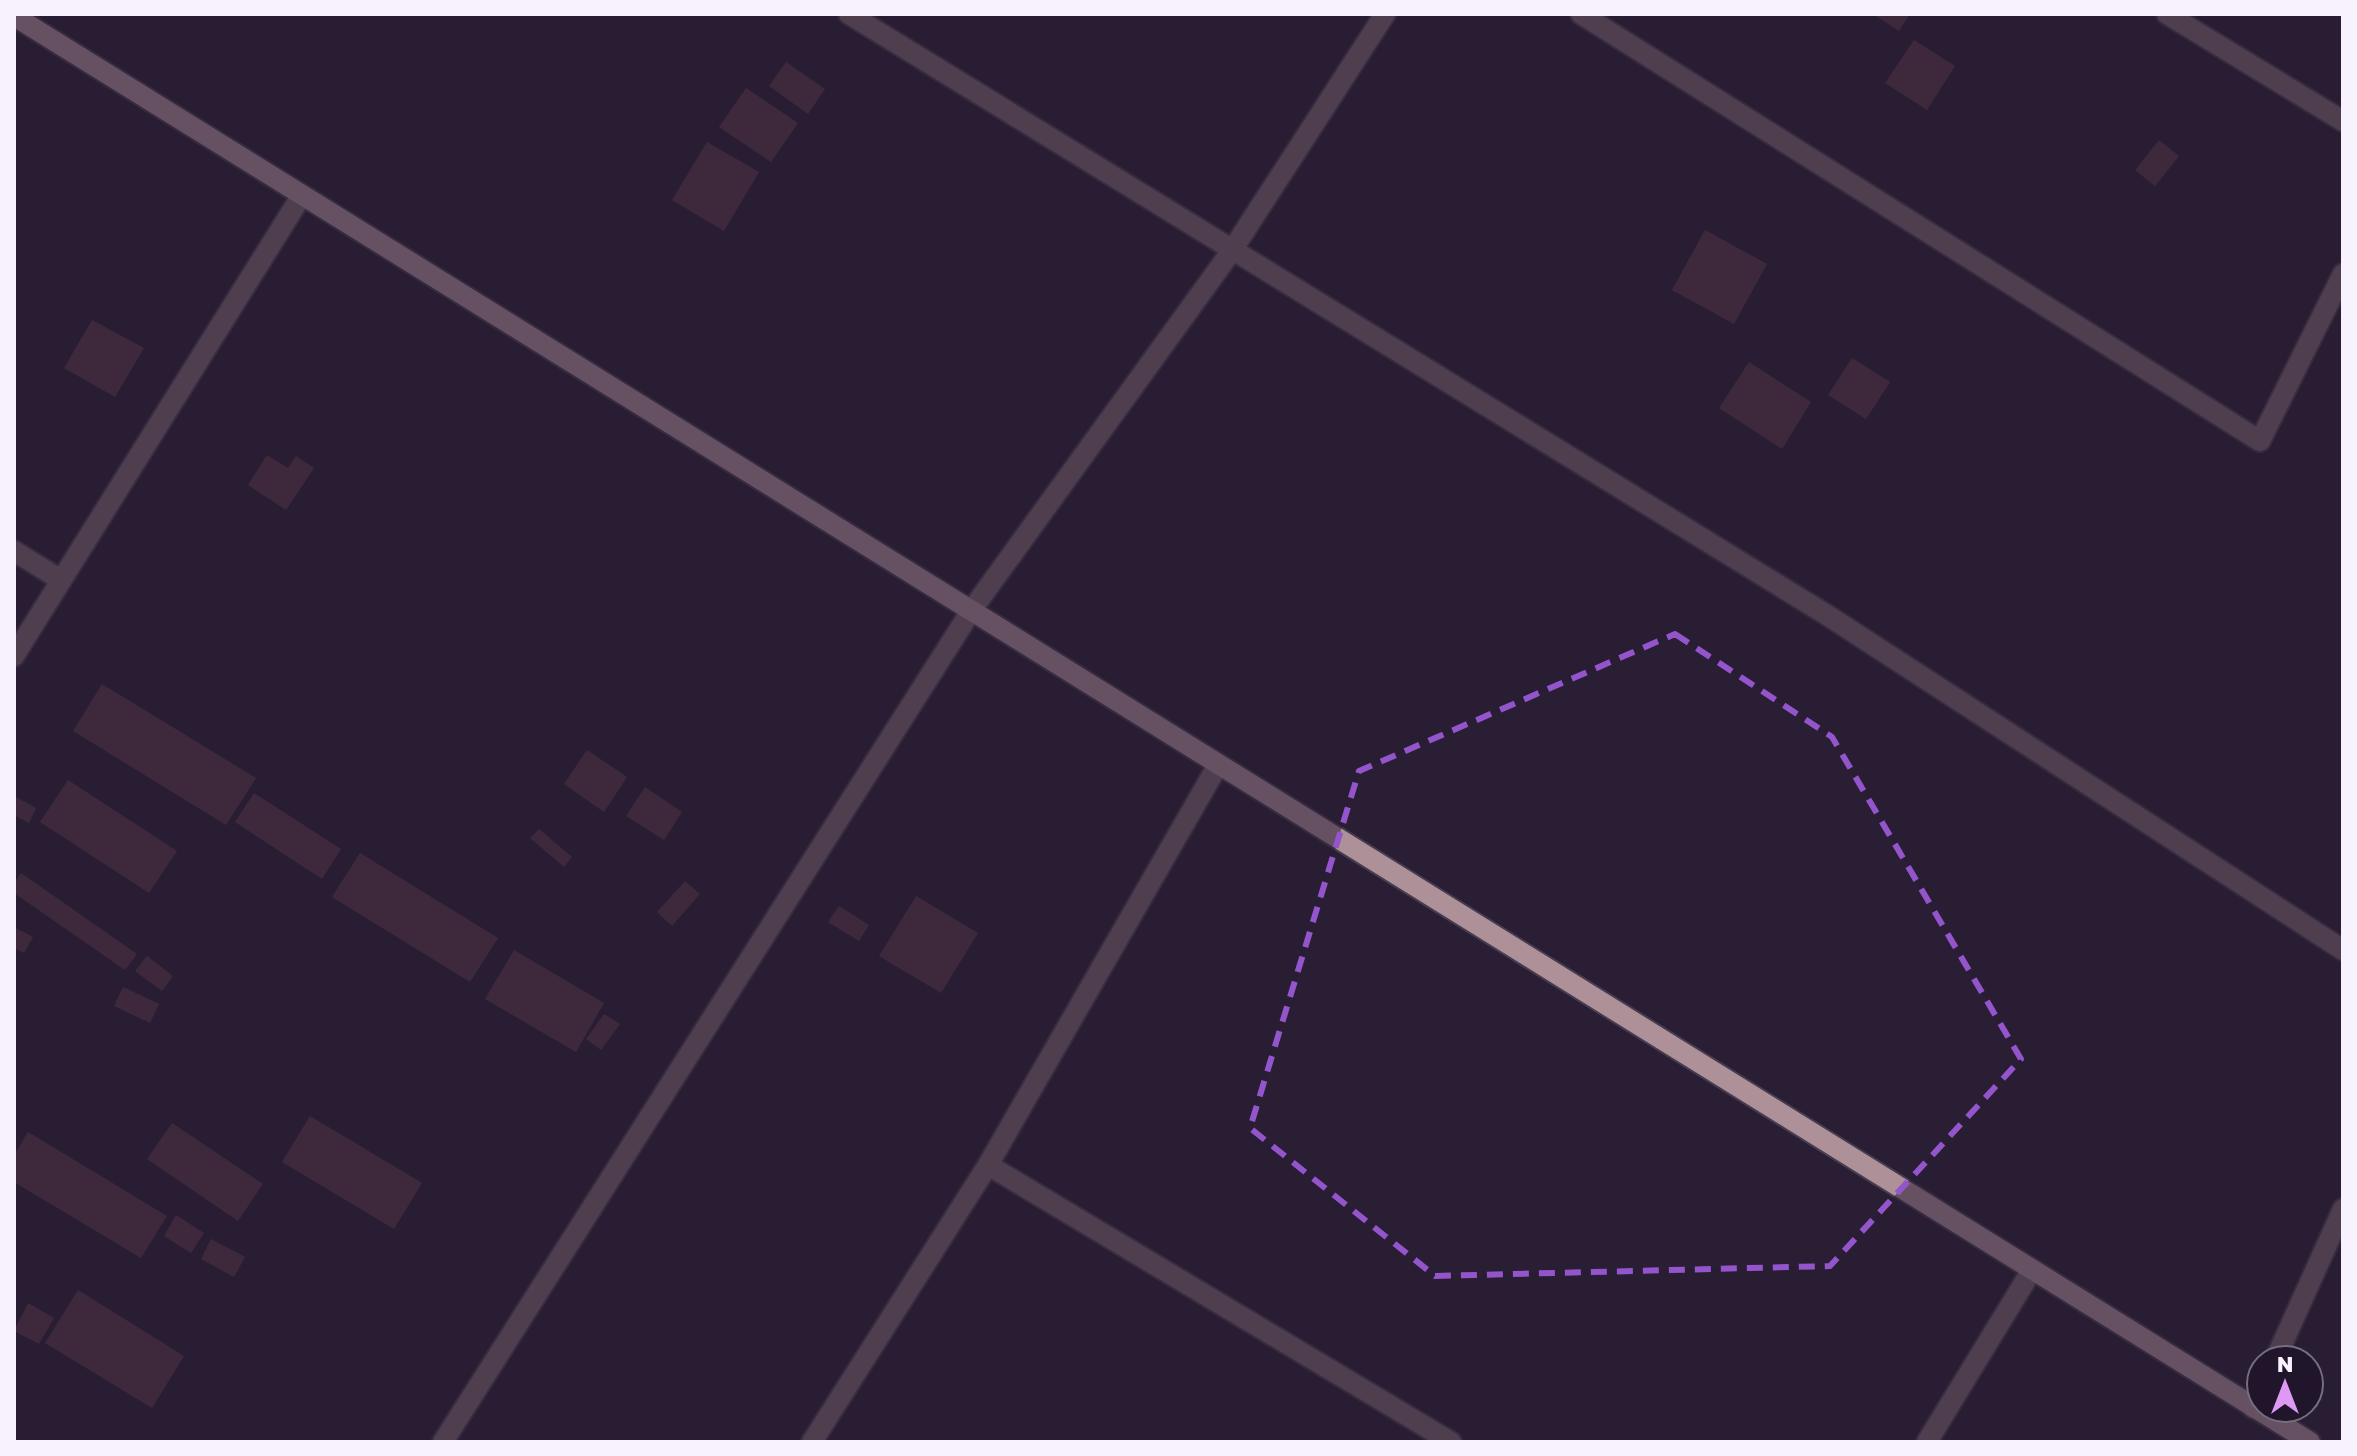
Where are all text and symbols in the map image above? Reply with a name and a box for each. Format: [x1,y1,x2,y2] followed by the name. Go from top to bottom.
[2245,1344,2325,1424] north arrow
[2277,1350,2293,1377] text: N

